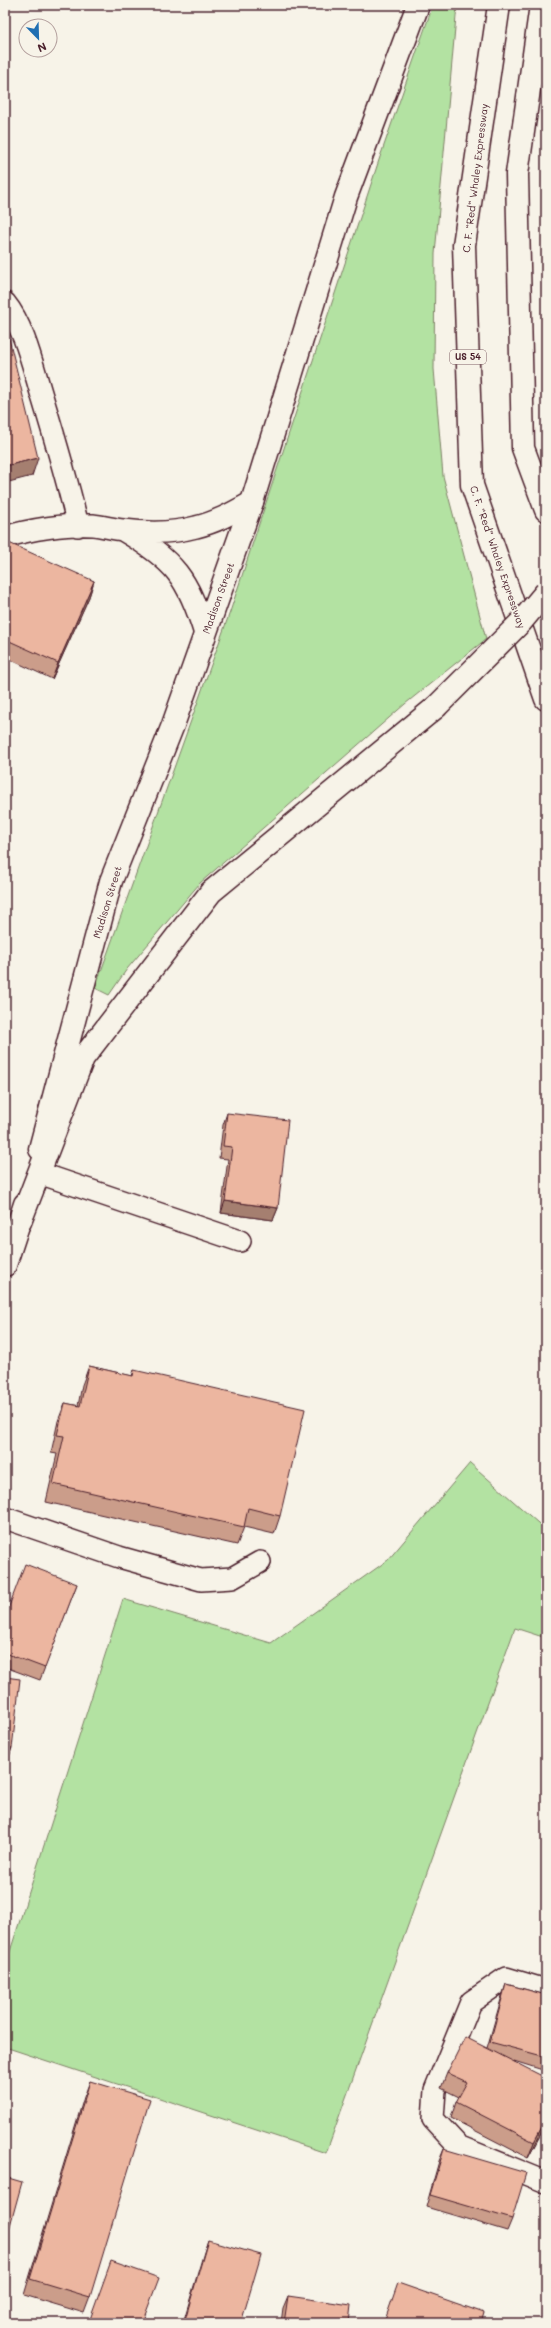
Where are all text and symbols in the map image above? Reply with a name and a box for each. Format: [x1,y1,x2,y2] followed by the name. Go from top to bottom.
[18,18,58,58] north arrow
[35,39,49,56] text: N
[459,103,491,253] street label: C. F. “Red” Whaley Expressway
[450,350,486,364] road number: US 54
[467,484,529,630] street label: C. F. “Red” Whaley Expressway
[199,560,237,636] street label: Madison Street
[89,864,125,940] street label: Madison Street

